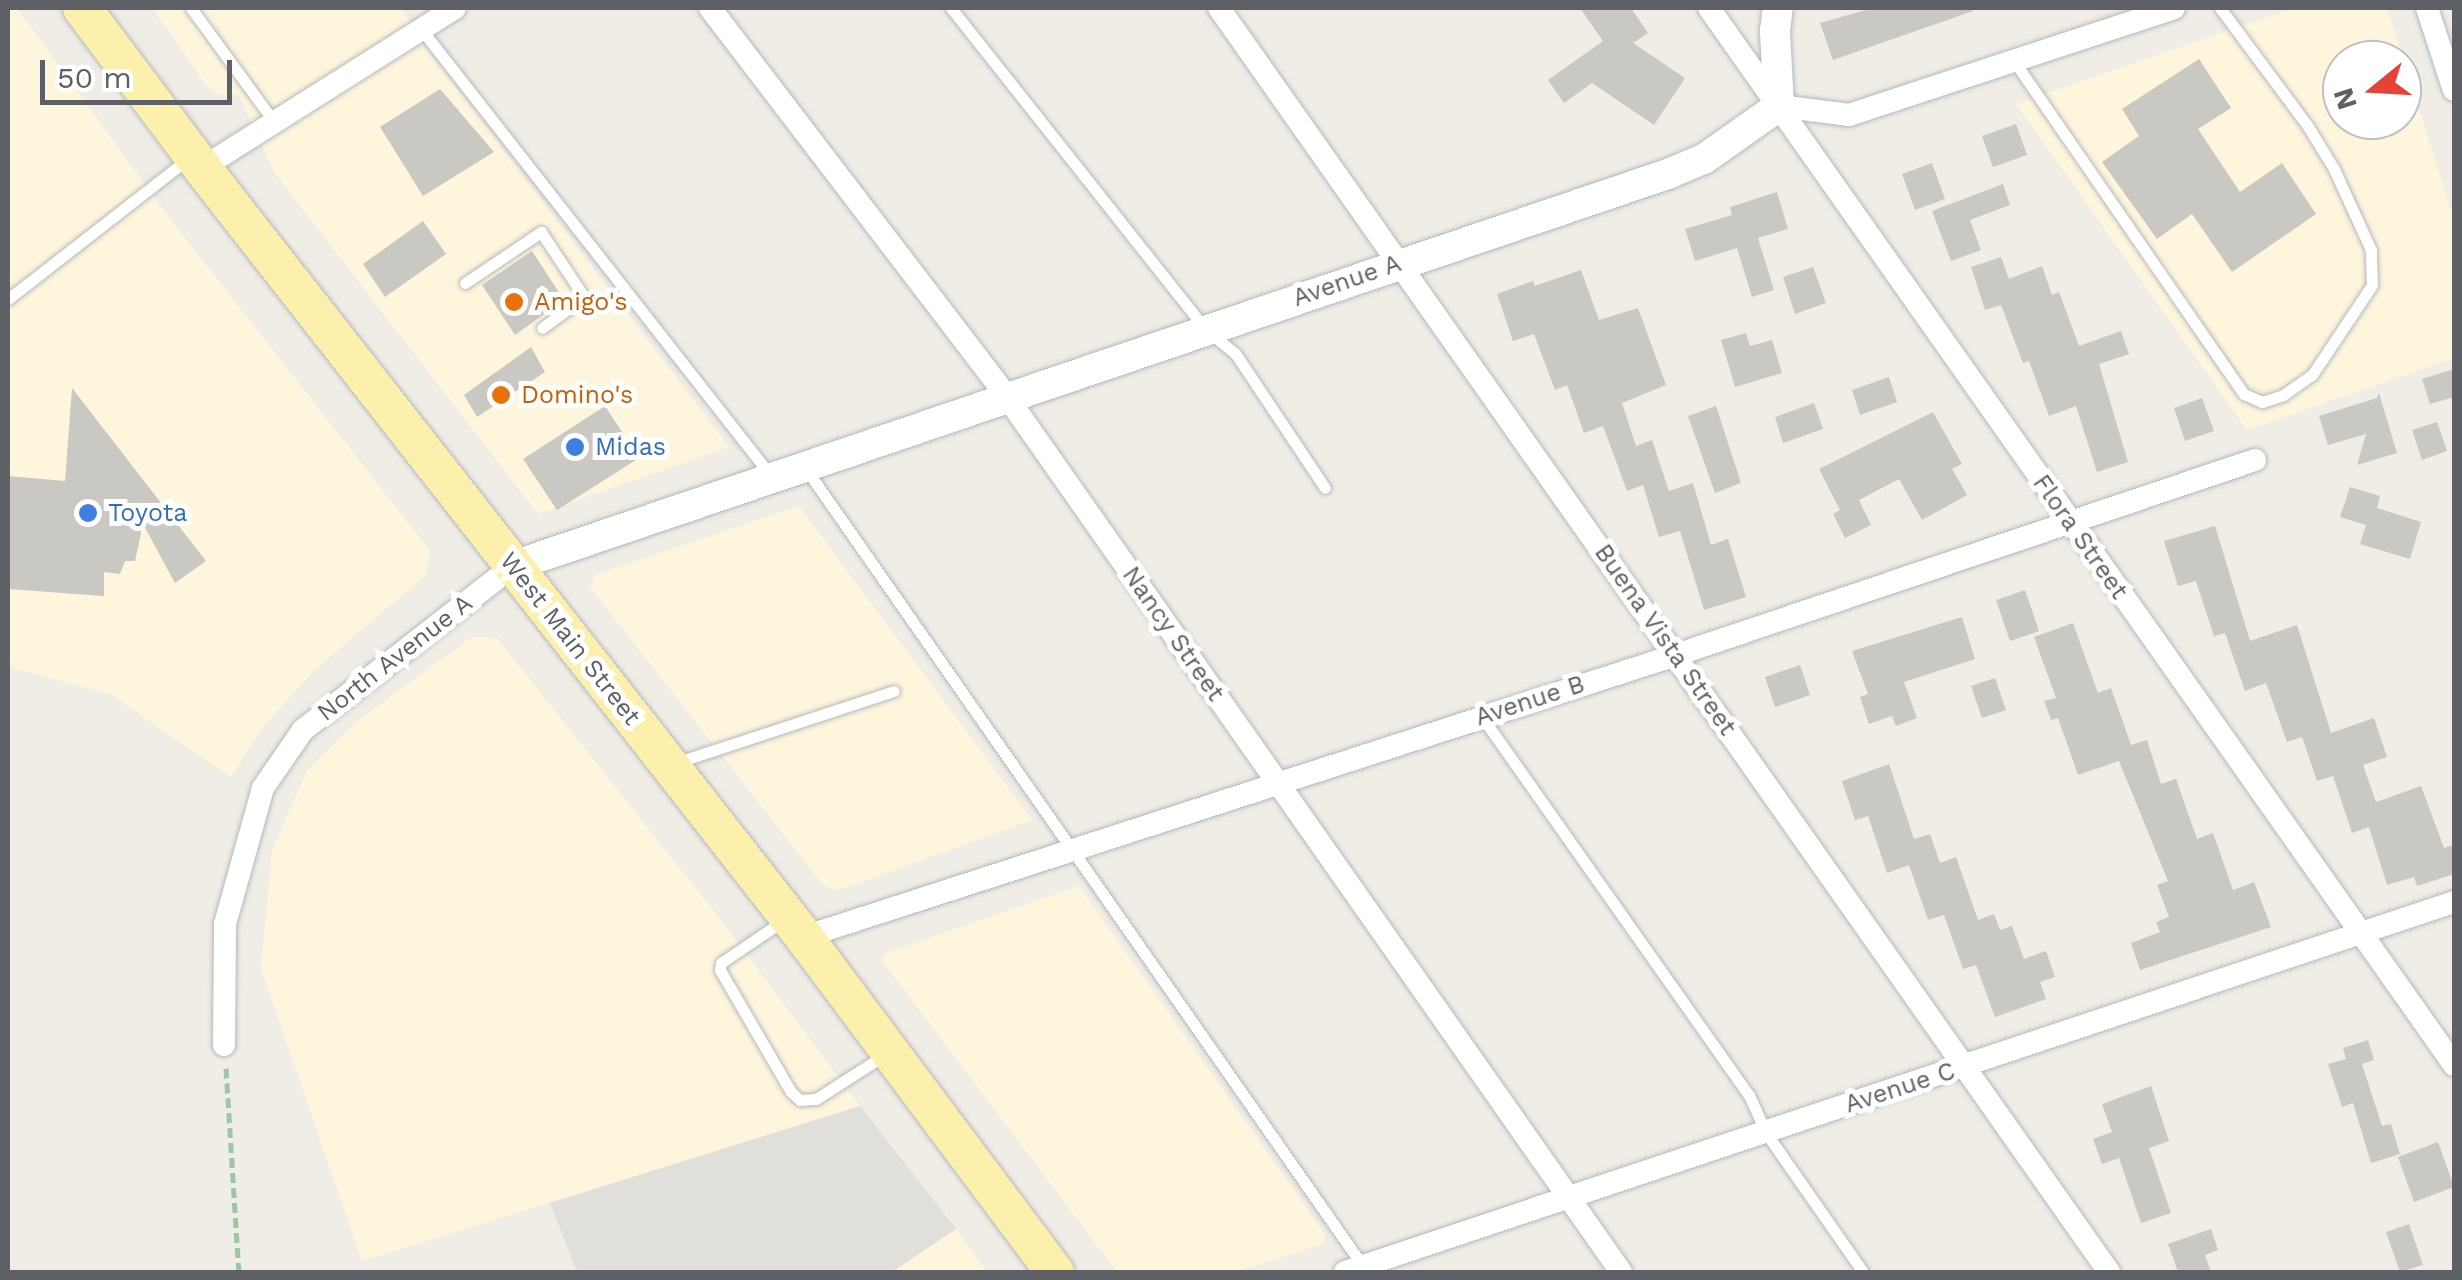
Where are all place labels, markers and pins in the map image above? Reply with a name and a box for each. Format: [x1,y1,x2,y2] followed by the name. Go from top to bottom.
[534,287,628,317] place label: Amigo's
[503,291,525,313] marker: Amigo's
[521,380,633,410] place label: Domino's
[490,384,512,406] marker: Domino's
[595,432,666,462] place label: Midas
[564,436,586,458] marker: Midas
[108,498,187,528] place label: Toyota
[77,502,99,524] marker: Toyota

